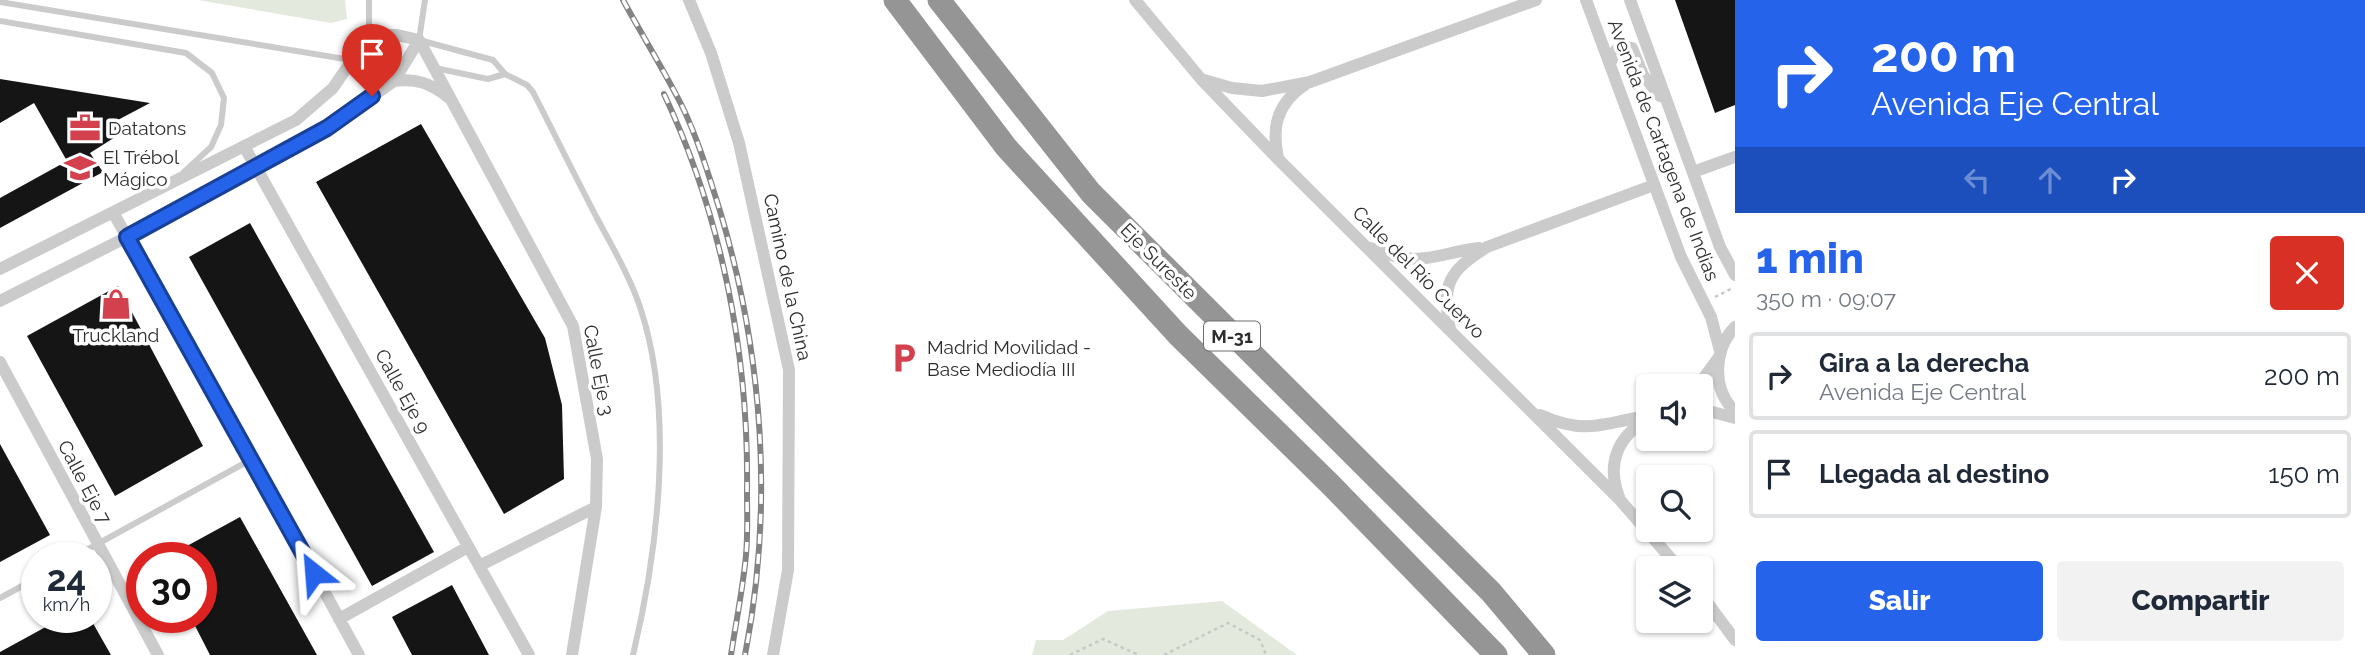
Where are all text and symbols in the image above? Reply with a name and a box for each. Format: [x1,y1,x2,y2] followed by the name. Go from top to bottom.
[1604,16,1724,284] street label: Avenida de Cartagena de Indias
[342,24,402,96] pin
[1871,26,2016,83] text: 200 m
[1756,28,1847,119] icon: right
[353,35,391,73] icon: arrive
[1871,85,2159,122] text: Avenida Eje Central
[68,111,102,145] office icon: Datatons
[108,117,186,139] place label: Datatons
[103,146,180,190] place label: El Trébol Mágico
[63,151,97,185] school or university icon: El Trébol Mágico
[1958,161,1996,199] icon: left
[2031,161,2069,199] icon: ahead
[2104,161,2142,199] icon: right
[760,192,816,362] street label: Camino de la China
[1348,201,1490,343] street label: Calle del Río Cuervo
[1116,218,1202,304] street label: Eje Sureste
[1756,234,1864,283] text: 1 min
[2270,236,2344,310] button: close
[1756,285,1896,312] text: 350 m · 09:07
[99,287,133,321] shop icon: Truckland
[1204,322,1260,350] road number: M-31
[579,323,619,417] street label: Calle Eje 3
[73,324,159,346] place label: Truckland
[927,336,1091,380] place label: Madrid Movilidad - Base Mediodía III
[887,341,921,375] parking icon: Madrid Movilidad - Base Mediodía III
[371,345,435,437] street label: Calle Eje 9
[1819,348,2029,378] text: Gira a la derecha
[1760,357,1798,395] icon: right
[2264,361,2340,391] text: 200 m
[1636,374,1713,633] map controls
[1636,374,1713,451] button: sound
[1819,378,2026,405] text: Avenida Eje Central
[54,436,116,528] street label: Calle Eje 7
[1760,455,1798,493] icon: arrive
[1819,459,2049,489] text: Llegada al destino
[2268,459,2340,489] text: 150 m
[1636,465,1713,542] button: search
[277,536,351,610] position arrow
[126,542,217,633] speed limit sign: 30
[1636,556,1713,633] button: layers
[47,558,86,599] text: 24
[1756,561,2043,641] button: Salir
[2057,561,2344,641] button: Compartir
[43,594,90,615] text: km/h

